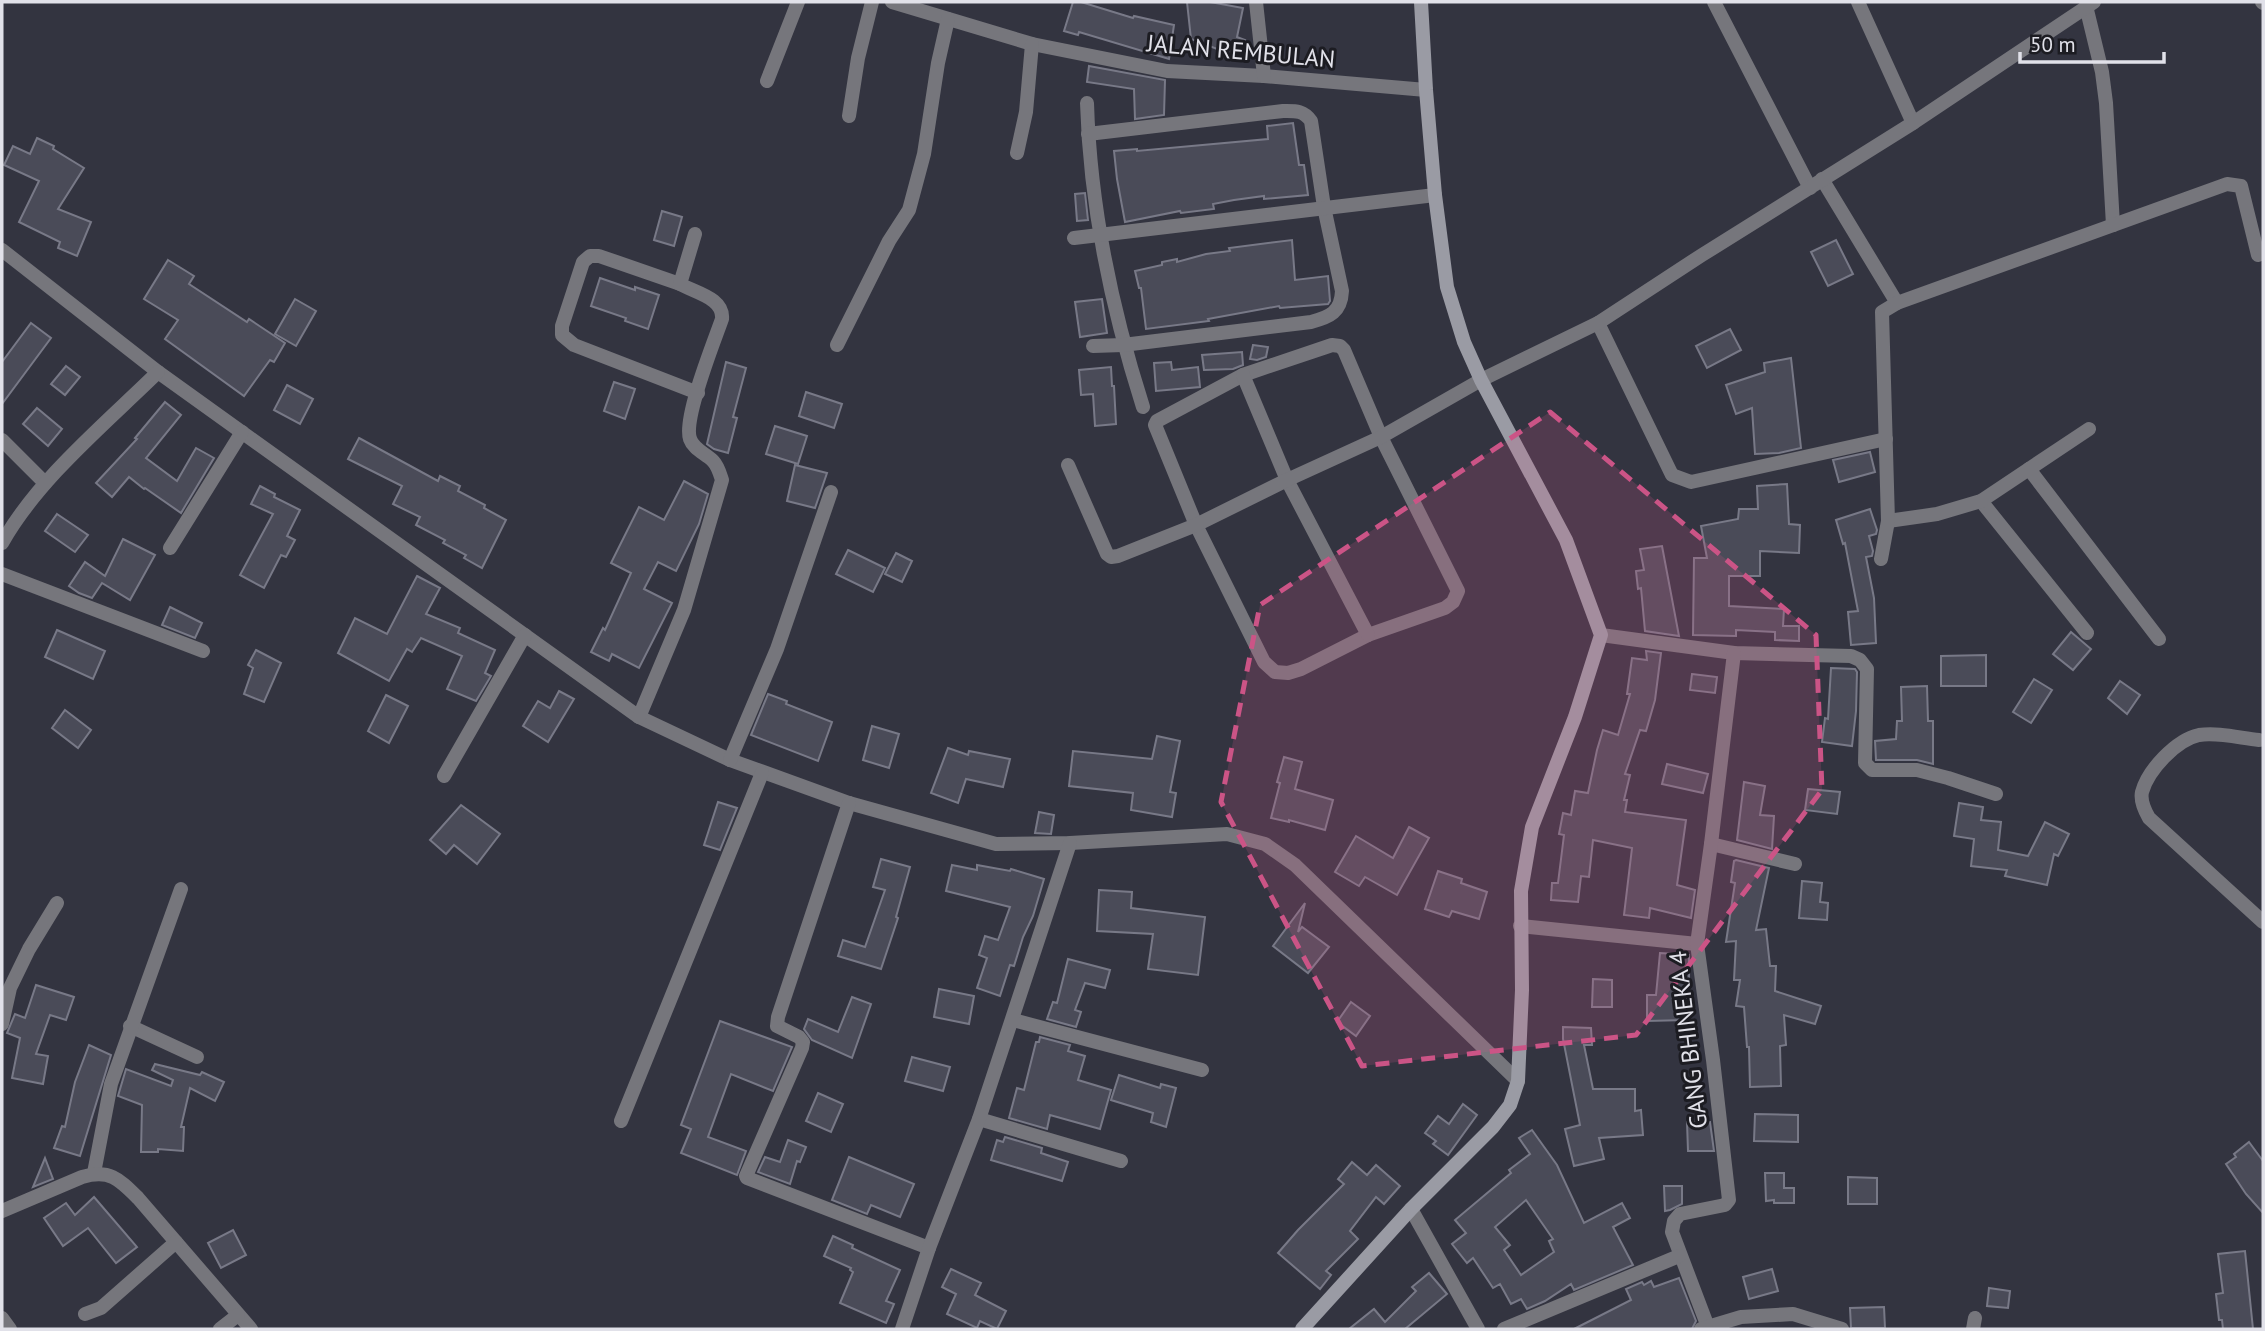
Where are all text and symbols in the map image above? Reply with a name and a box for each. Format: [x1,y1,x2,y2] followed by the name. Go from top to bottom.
[2020,21,2164,65] scale bar
[1145,27,1336,75] street label: JALAN REMBULAN
[2030,31,2076,58] text: 50 m
[1662,949,1714,1131] street label: GANG BHINEKA 4

